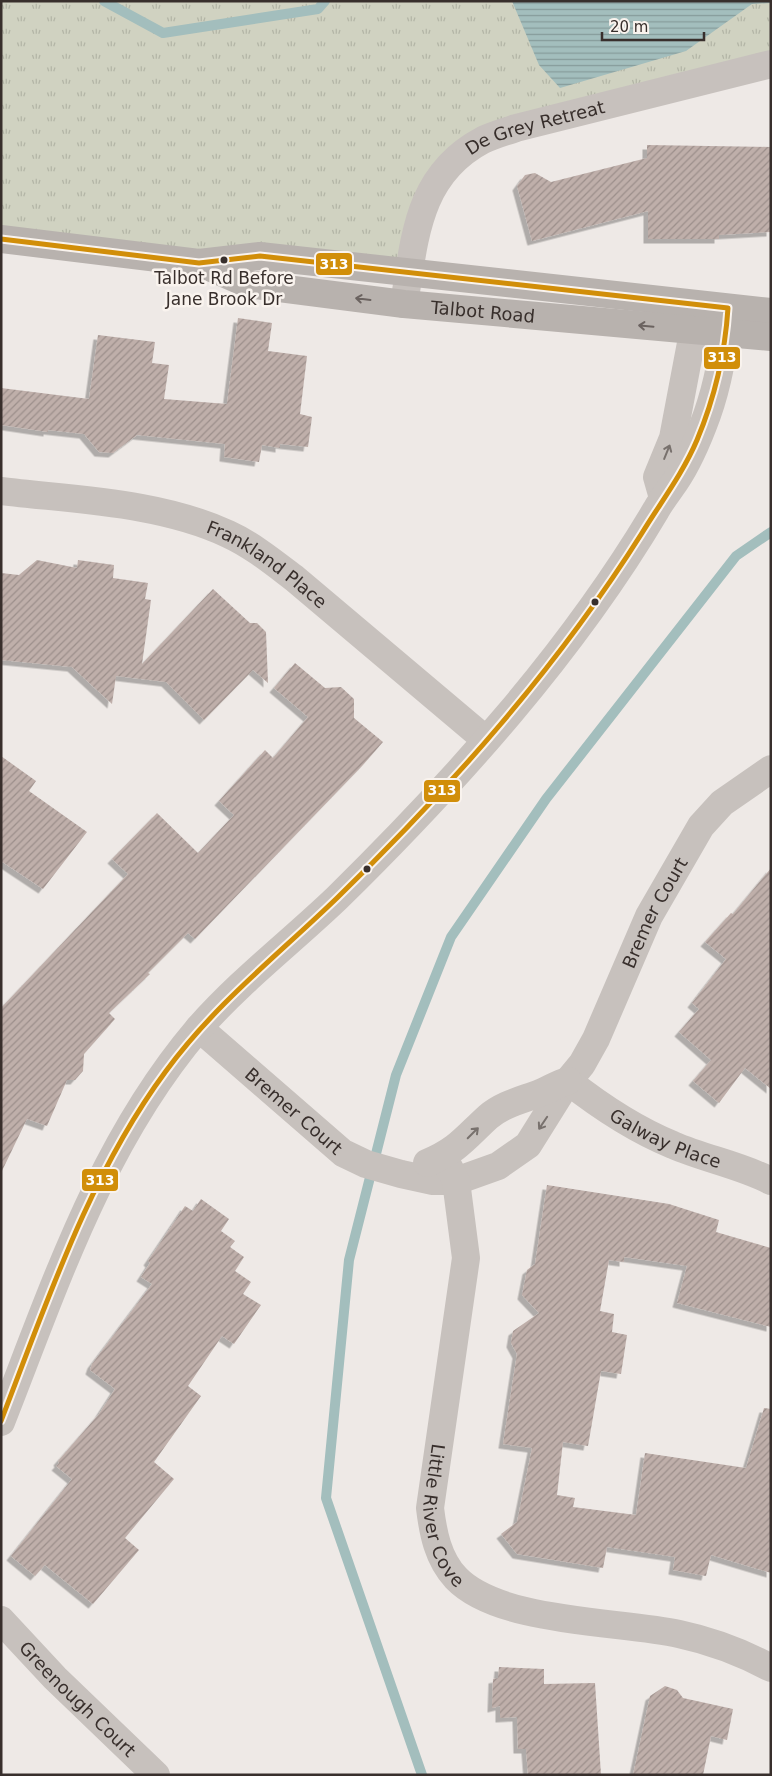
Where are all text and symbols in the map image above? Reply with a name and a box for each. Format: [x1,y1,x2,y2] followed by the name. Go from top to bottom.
[602,10,704,42] scale bar
[610,18,648,36] text: 20 m
[461,96,607,159] street label: De Grey Retreat
[315,252,353,276] line badge: 313
[219,255,229,265] marker: Talbot Rd Before Jane Brook Dr
[319,256,349,272] text: 313
[153,268,294,309] place label: Talbot Rd Before Jane Brook Dr
[355,294,371,304] one-way arrow
[429,296,536,326] street label: Talbot Road
[639,321,655,331] one-way arrow
[703,346,741,370] line badge: 313
[707,349,737,365] text: 313
[663,445,673,460] one-way arrow
[204,516,332,612] street label: Frankland Place
[590,597,600,607] unlabelled marker
[423,779,461,803] line badge: 313
[427,782,457,798] text: 313
[617,853,691,971] street label: Bremer Court
[362,864,372,874] unlabelled marker
[241,1063,347,1158] street label: Bremer Court
[606,1104,724,1172] street label: Galway Place
[538,1116,548,1130] one-way arrow
[466,1127,479,1139] one-way arrow
[81,1168,119,1192] line badge: 313
[85,1172,115,1188] text: 313
[419,1442,469,1591] street label: Little River Cove
[15,1637,140,1761] street label: Greenough Court

